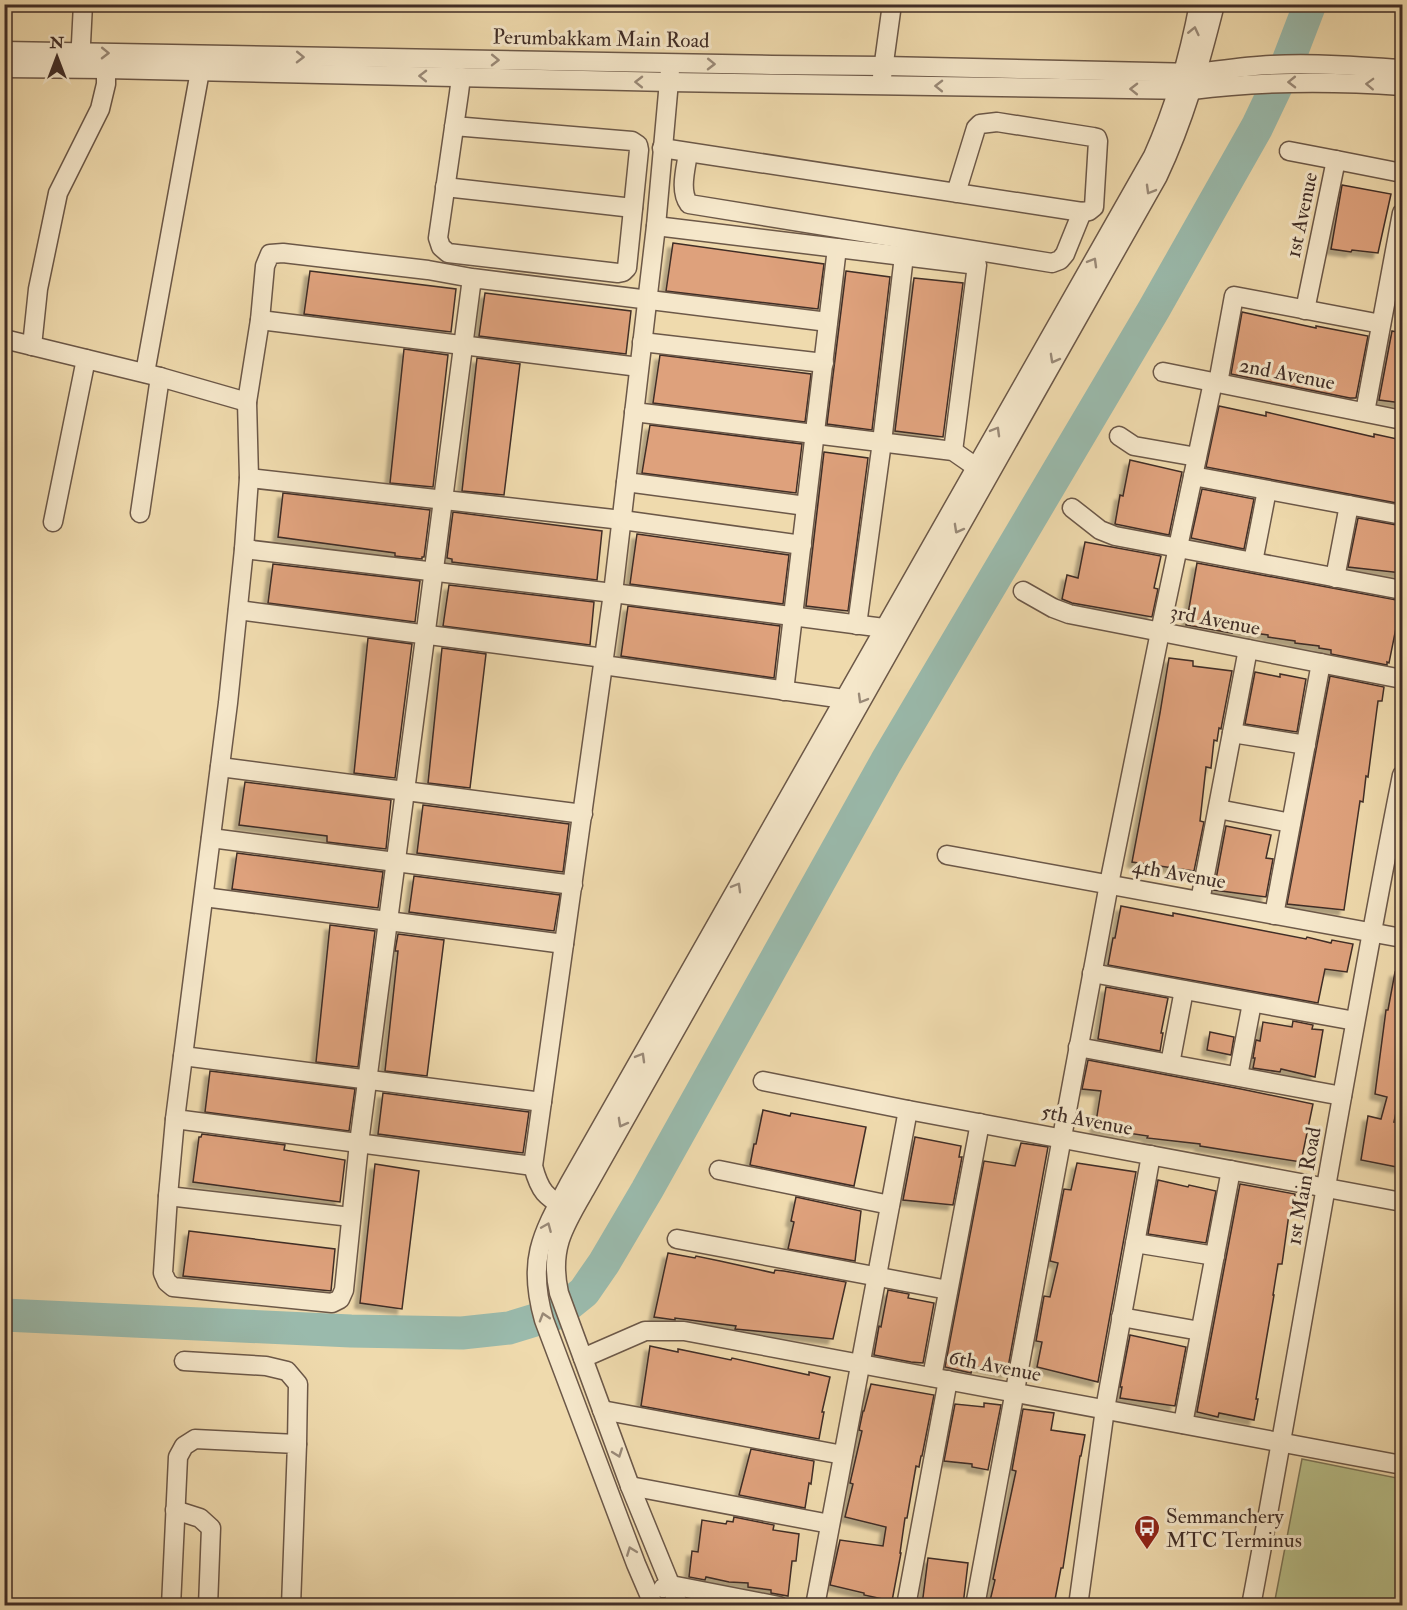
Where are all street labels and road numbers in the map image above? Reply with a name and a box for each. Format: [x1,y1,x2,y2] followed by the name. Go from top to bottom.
[492,24,710,54] street label: Perumbakkam Main Road
[1280,170,1324,260] street label: 1st Avenue
[1237,351,1337,397] street label: 2nd Avenue
[1168,598,1263,642] street label: 3rd Avenue
[1130,853,1228,896] street label: 4th Avenue
[1039,1098,1135,1142] street label: 5th Avenue
[1280,1124,1328,1247] street label: 1st Main Road
[946,1344,1044,1388] street label: 6th Avenue

